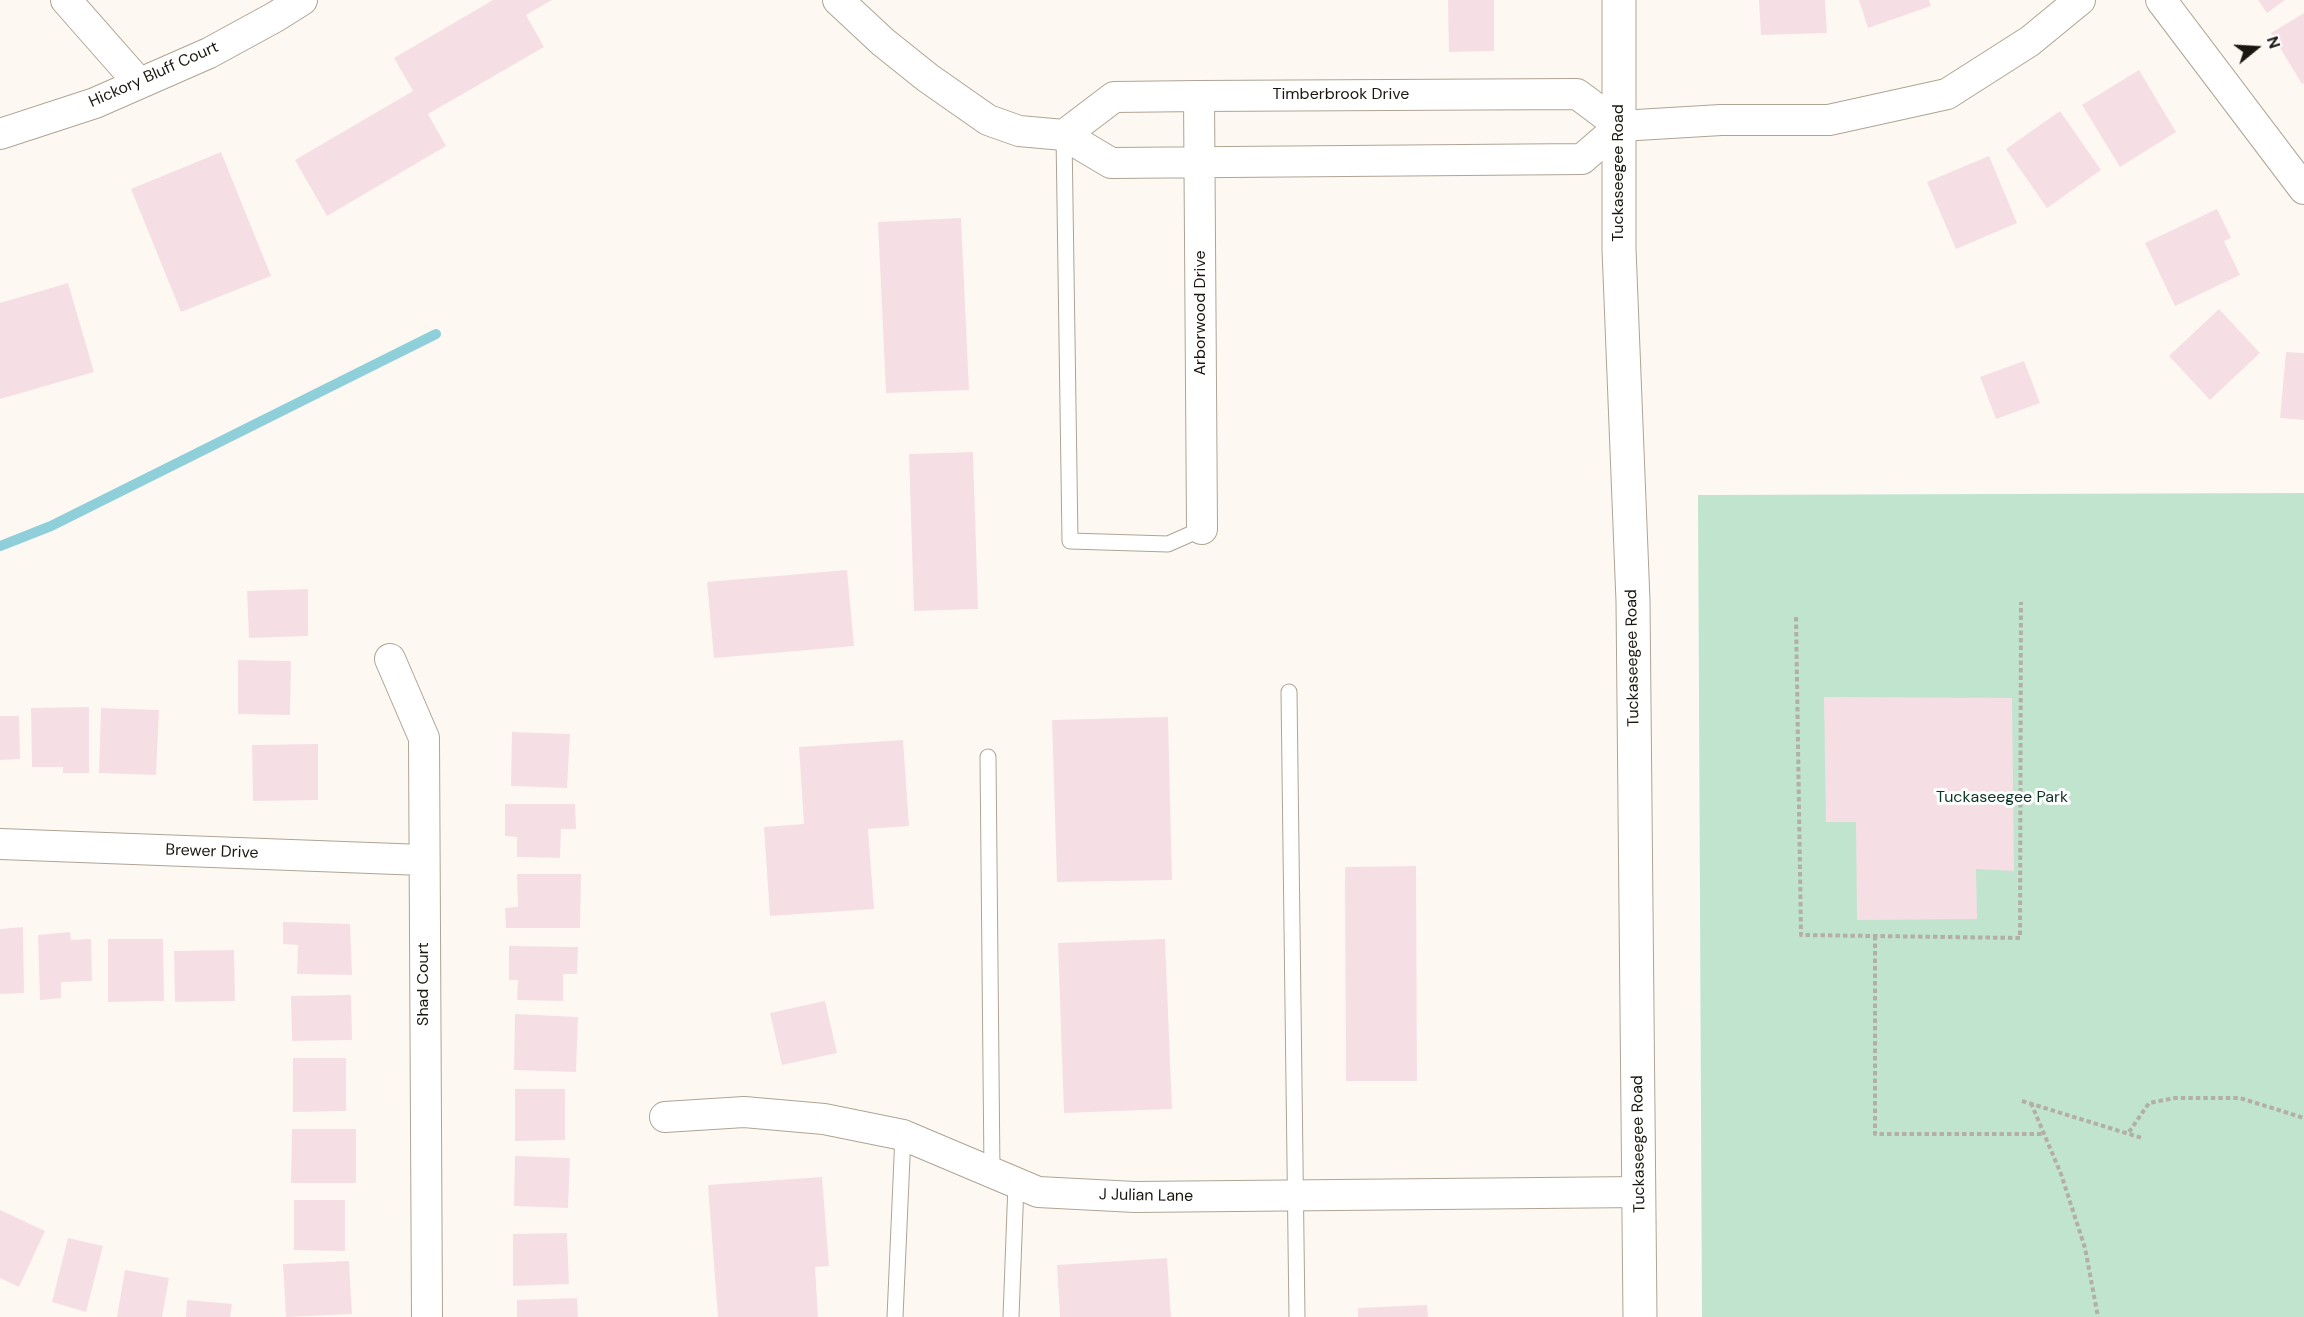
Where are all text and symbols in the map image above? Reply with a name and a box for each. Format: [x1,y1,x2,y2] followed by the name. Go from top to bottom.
[2226,18,2286,78] north arrow
[2262,33,2285,51] text: N
[86,38,222,112] street label: Hickory Bluff Court
[1273,85,1409,105] street label: Timberbrook Drive
[1609,104,1629,242] street label: Tuckaseegee Road
[1191,250,1211,376] street label: Arborwood Drive
[1622,589,1644,727] street label: Tuckaseegee Road
[1936,788,2068,808] park label: Tuckaseegee Park
[165,841,259,863] street label: Brewer Drive
[414,942,434,1026] street label: Shad Court
[1628,1075,1650,1213] street label: Tuckaseegee Road
[1099,1186,1193,1206] street label: J Julian Lane

